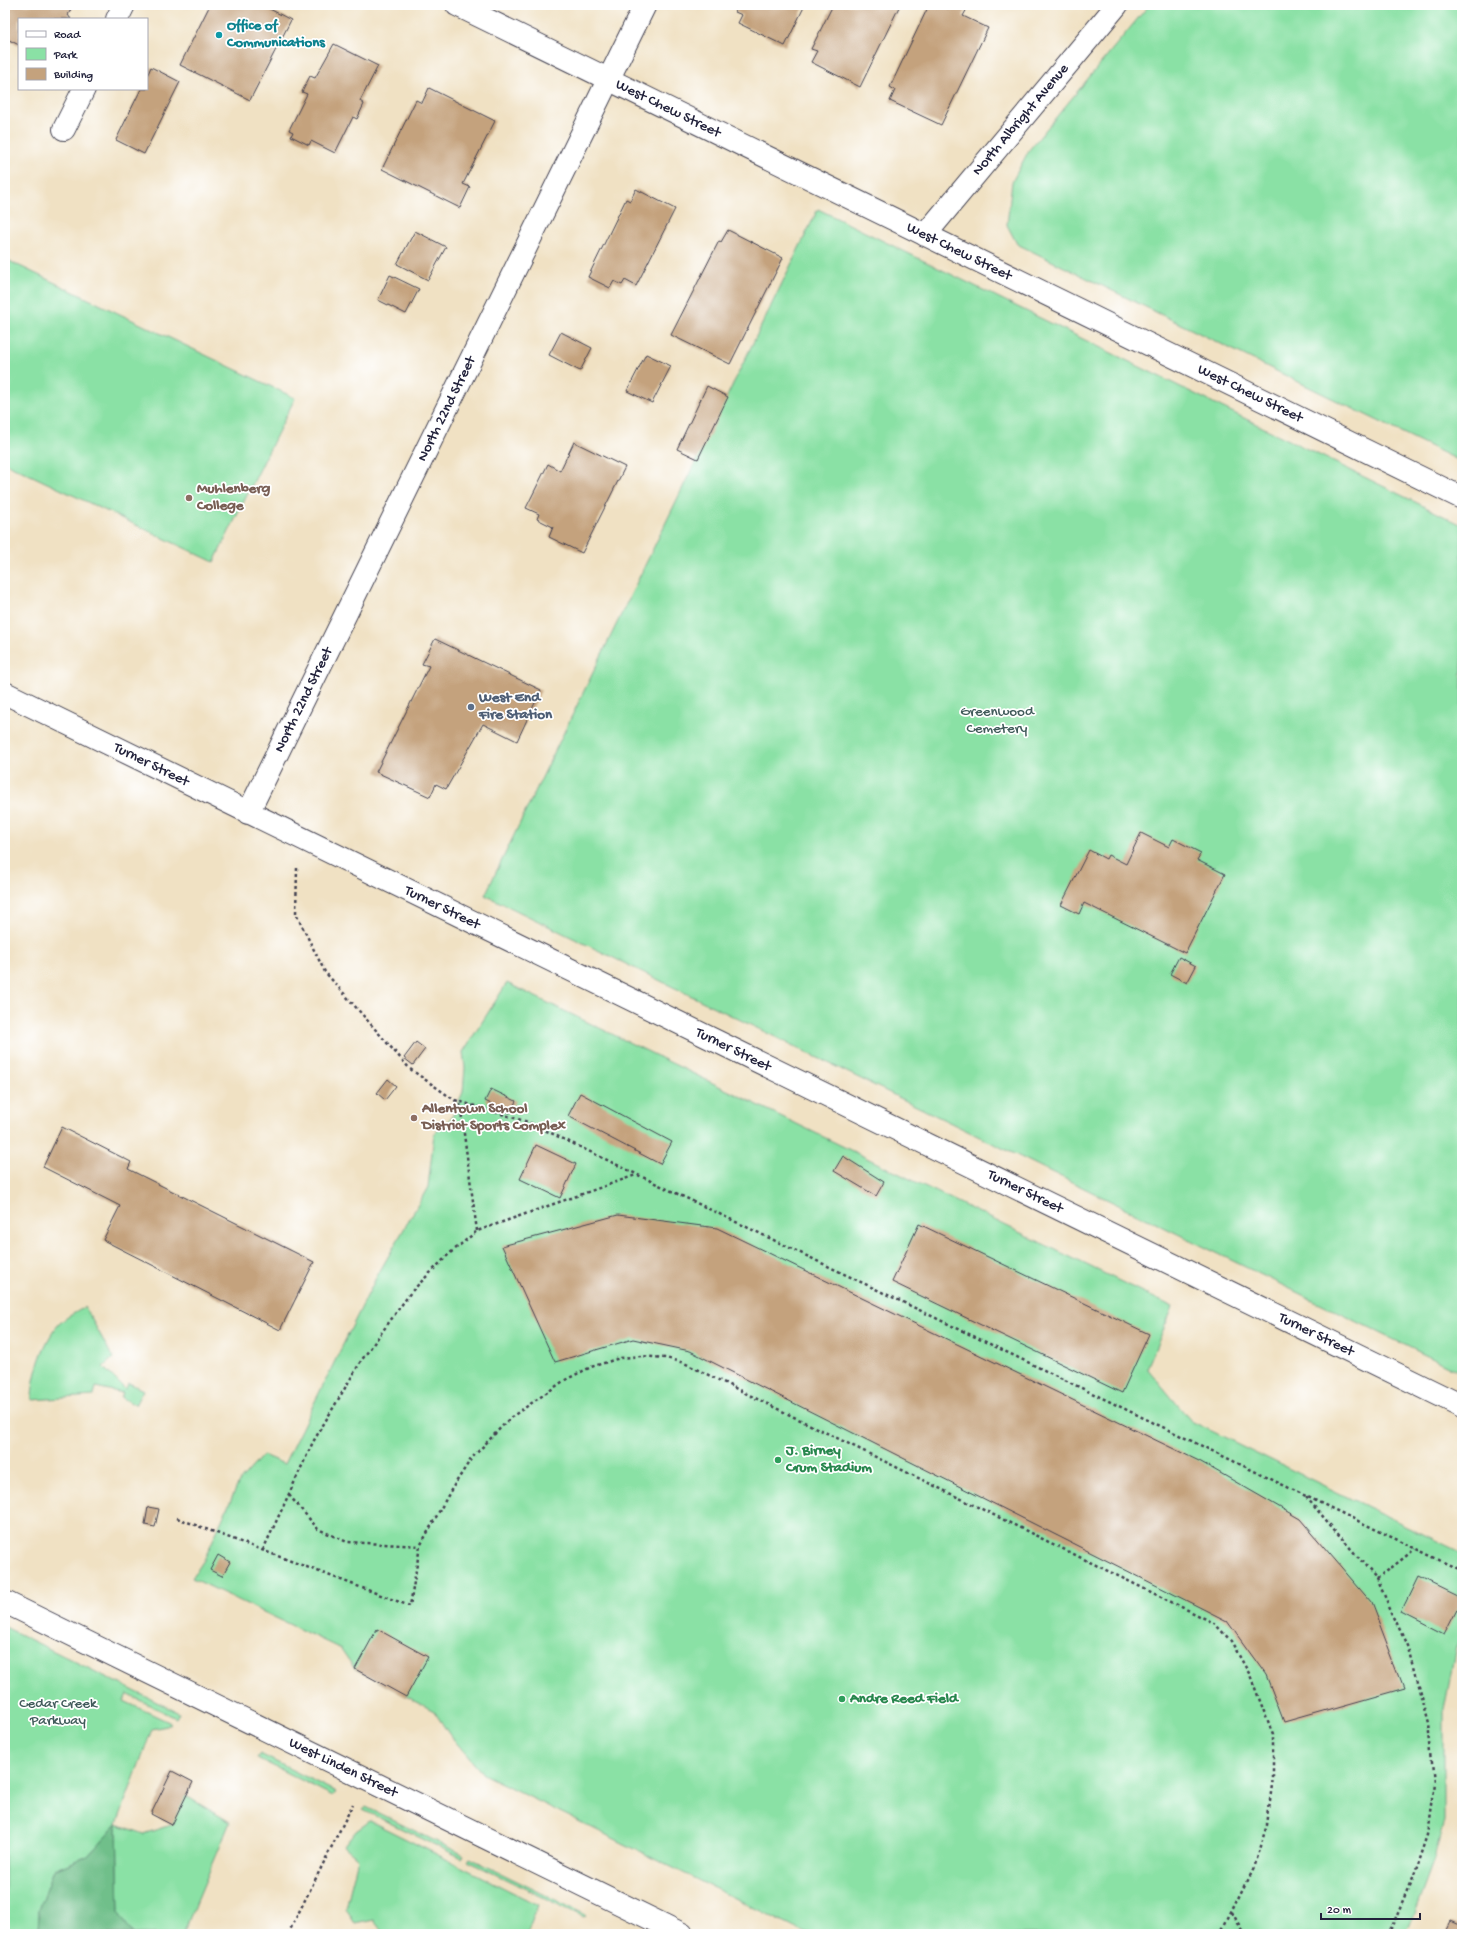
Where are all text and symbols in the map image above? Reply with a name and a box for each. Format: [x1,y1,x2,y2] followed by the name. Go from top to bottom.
[226,17,326,52] place label: Office of Communications
[18,18,148,90] legend
[54,29,81,43] text: Road
[214,30,224,40] marker: Office of Communications
[53,49,79,63] text: Park
[969,60,1073,180] street label: North Albright Avenue
[53,69,93,83] text: Building
[612,76,725,143] street label: West Chew Street
[903,219,1016,286] street label: West Chew Street
[414,352,481,465] street label: North 22nd Street
[1194,361,1307,428] street label: West Chew Street
[196,480,271,515] place label: Muhlenberg College
[184,493,194,503] marker: Muhlenberg College
[271,643,338,756] street label: North 22nd Street
[478,689,553,724] place label: West End Fire Station
[466,702,476,712] marker: West End Fire Station
[960,703,1035,738] park label: Greenwood Cemetery
[109,739,193,792] street label: Turner Street
[400,882,484,935] street label: Turner Street
[691,1024,775,1077] street label: Turner Street
[420,1100,566,1135] place label: Allentown School District Sports Complex
[409,1113,419,1123] marker: Allentown School District Sports Complex
[983,1166,1067,1219] street label: Turner Street
[1274,1309,1358,1362] street label: Turner Street
[785,1442,872,1477] place label: J. Birney Crum Stadium
[773,1455,783,1465] marker: J. Birney Crum Stadium
[849,1690,960,1708] place label: Andre Reed Field
[837,1694,847,1704] marker: Andre Reed Field
[19,1695,98,1730] park label: Cedar Creek Parkway
[286,1734,402,1803] street label: West Linden Street
[1321,1895,1420,1921] scale bar
[1327,1904,1352,1918] text: 20 m

